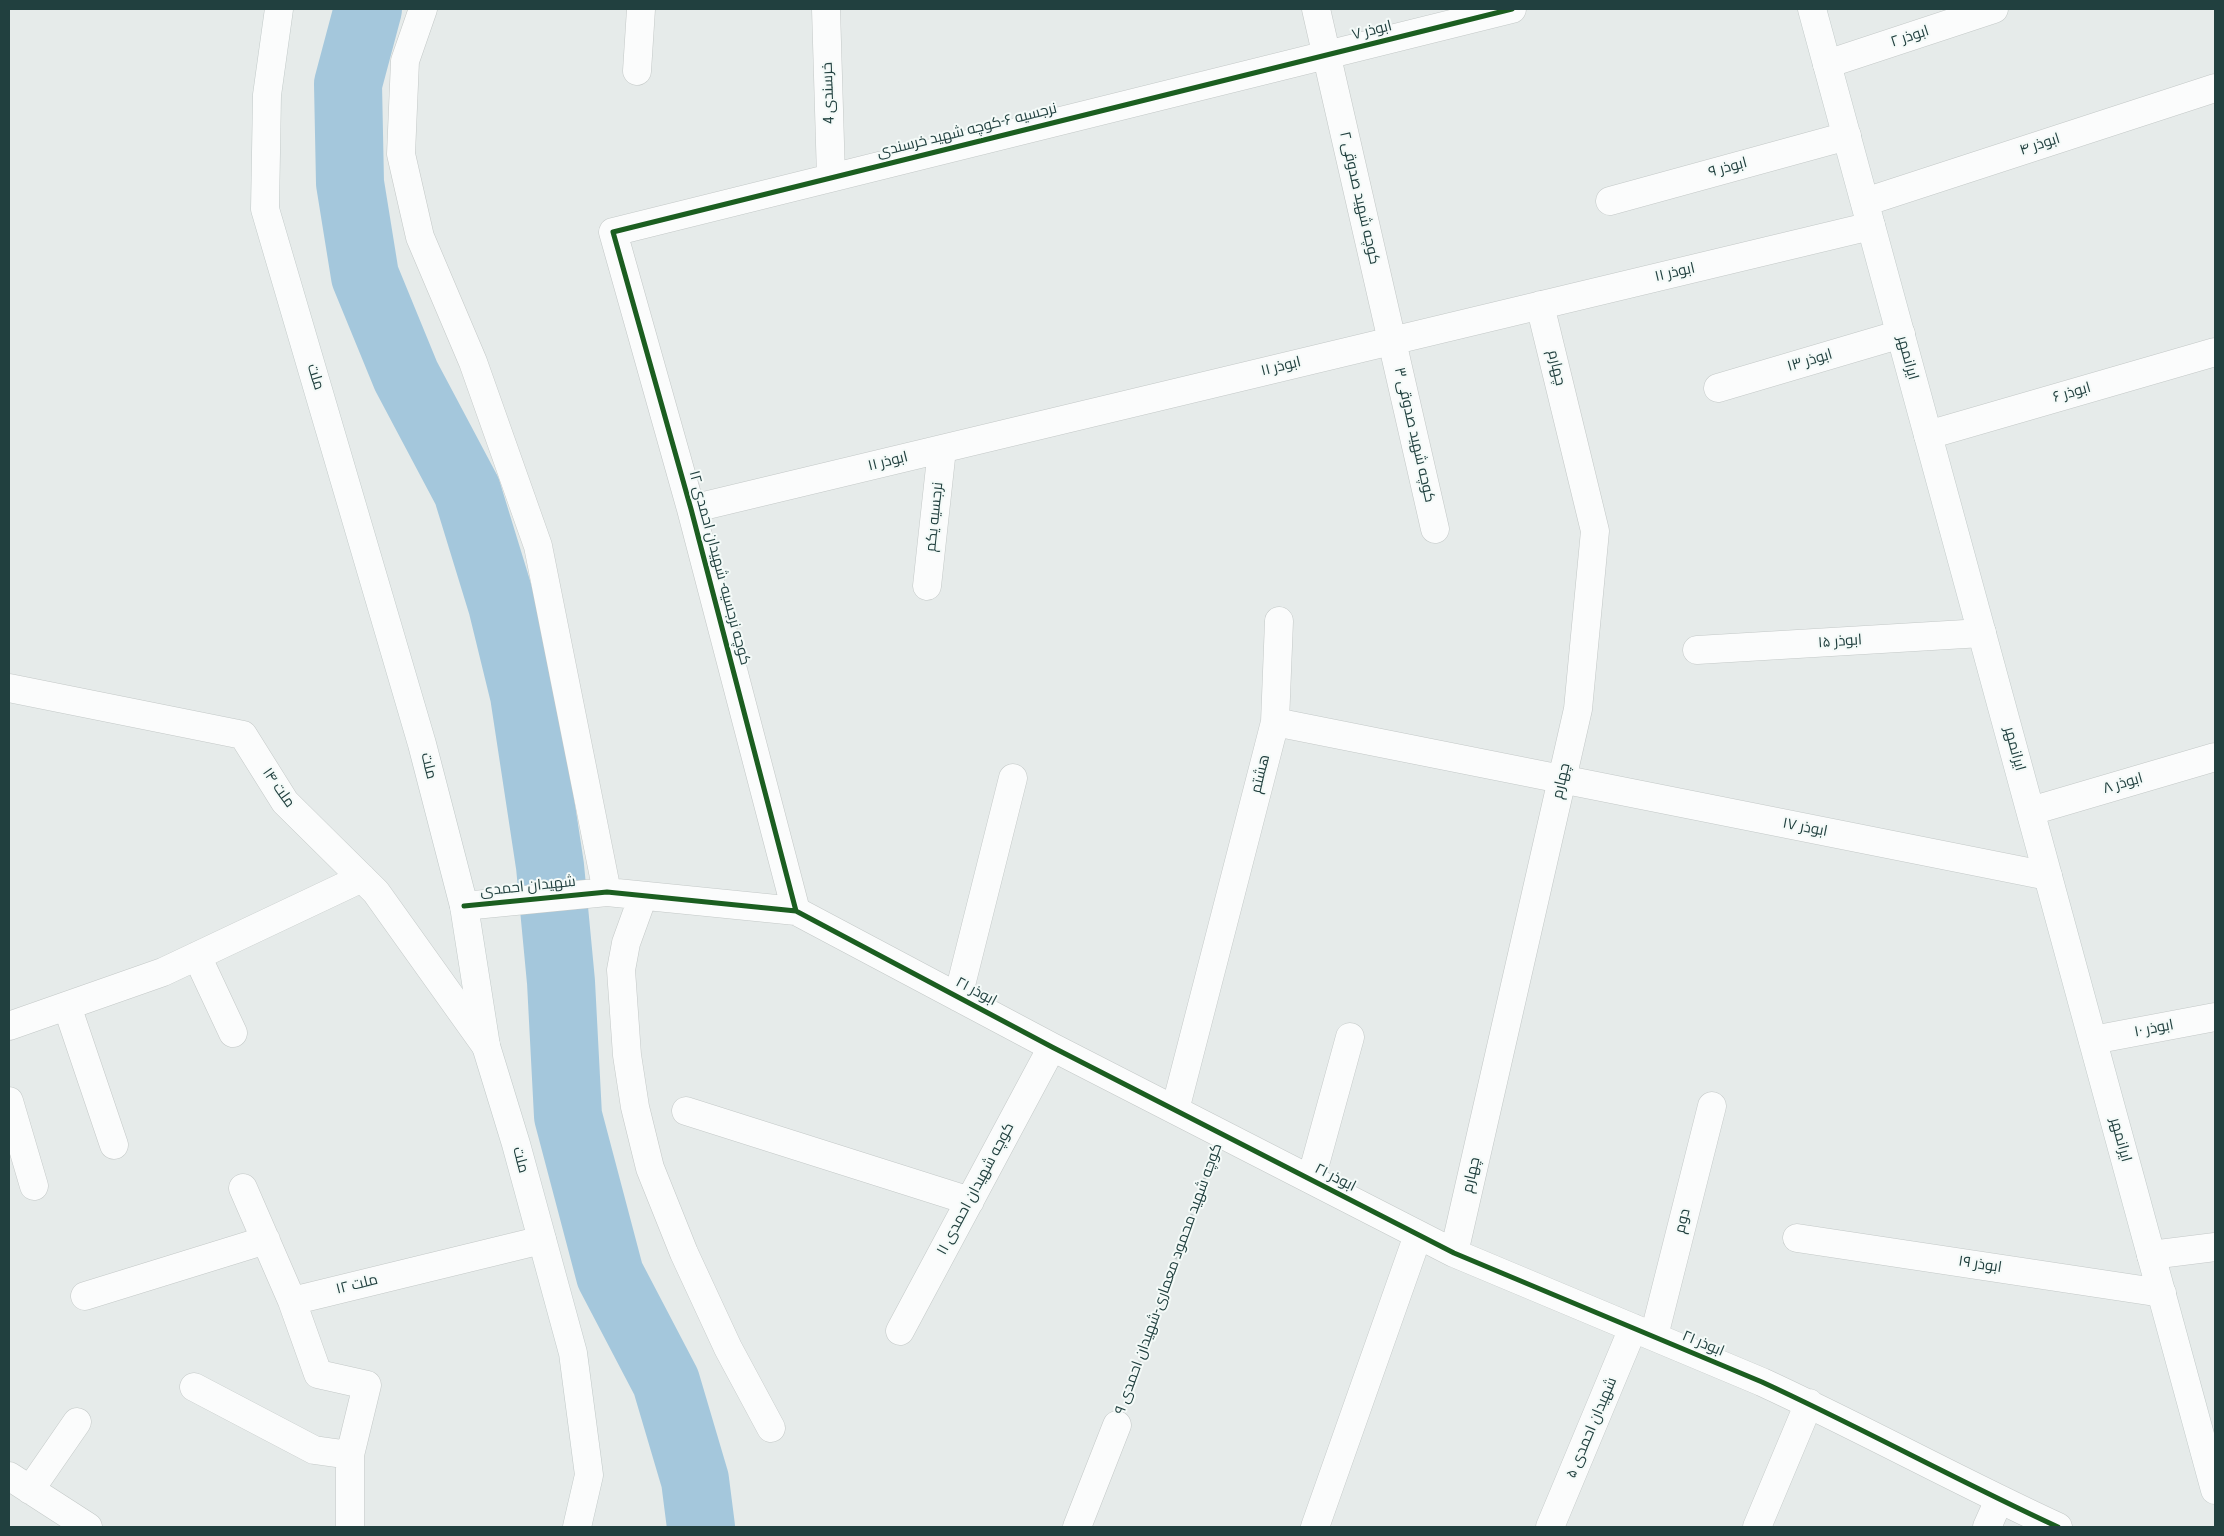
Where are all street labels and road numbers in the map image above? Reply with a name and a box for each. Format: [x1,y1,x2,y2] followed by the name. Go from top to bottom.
[1350,17,1394,45] street label: ۷ ابوذر
[1889,22,1931,52] street label: ۲ ابوذر
[819,62,839,124] street label: خرسندی 4
[875,100,1059,162] street label: نرجسیه ۶-کوچه شهید خرسندی
[1335,130,1383,266] street label: کوچه شهید صدوقی ۲
[2018,130,2062,160] street label: ابوذر ۴
[1707,154,1749,182] street label: ۹ ابوذر
[1653,260,1697,286] street label: ابوذر ۱۱
[1892,334,1922,382] street label: ایرانمهر
[1785,346,1835,376] street label: ۱۳ ابوذر
[1543,348,1569,388] street label: چهارم
[1259,353,1303,381] street label: ابوذر ۱۱
[303,362,327,392] street label: ملت
[1390,366,1438,504] street label: کوچه شهید صدوقی ۳
[2051,379,2093,407] street label: ابوذر ۶
[866,448,910,476] street label: ابوذر ۱۱
[684,469,754,667] street label: کوچه نرجسیه- شهیدان احمدی ۱۲
[922,481,948,553] street label: نرجسیه یکم
[1817,631,1863,653] street label: ۱۵ ابوذر
[1999,725,2029,773] street label: ایرانمهر
[416,751,440,781] street label: ملت
[1248,753,1274,795] street label: هشتم
[1549,761,1575,801] street label: چهارم
[258,765,298,811] street label: ۱۴ ملت
[2101,770,2145,798] street label: ۸ ابوذر
[1781,815,1829,841] street label: ۱۷ ابوذر
[479,873,577,901] street label: شهیدان احمدی
[952,974,1000,1010] street label: ۲۱ ابوذر
[2133,1016,2175,1042] street label: ابوذر ۱۰
[2105,1116,2135,1164] street label: ایرانمهر
[933,1120,1019,1258] street label: کوچه شهیدان احمدی ۱۱
[1111,1141,1227,1417] street label: کوچه شهید محمود معماری-شهیدان احمدی ۹
[508,1145,532,1175] street label: ملت
[1459,1155,1485,1195] street label: چهارم
[1311,1160,1359,1196] street label: ۲۱ ابوذر
[1671,1207,1695,1235] street label: دوم
[1957,1253,2003,1277] street label: ابوذر ۱۹
[334,1271,380,1299] street label: ۱۲ ملت
[1679,1327,1727,1361] street label: ۲۱ ابوذر
[1563,1375,1621,1481] street label: شهیدان احمدی ۵

